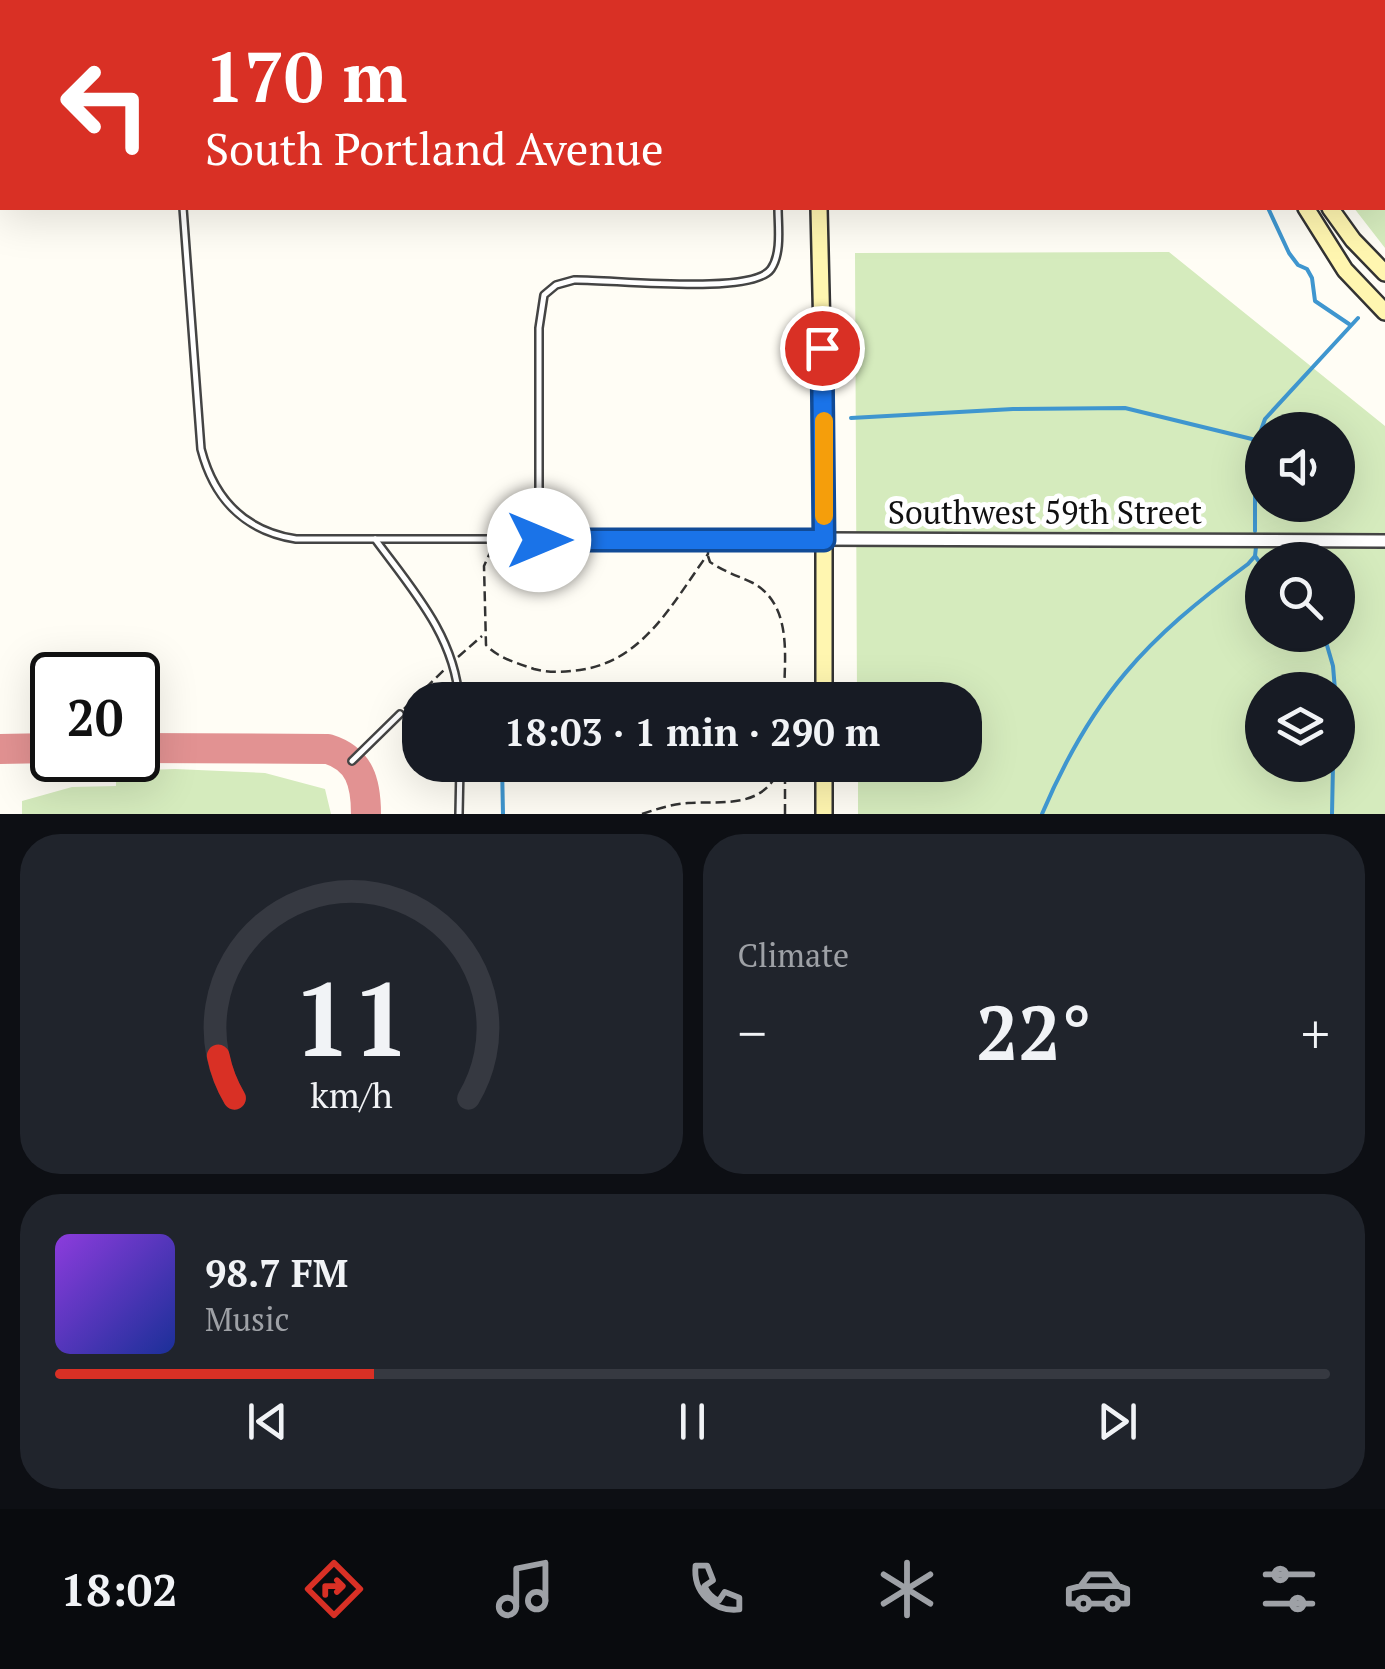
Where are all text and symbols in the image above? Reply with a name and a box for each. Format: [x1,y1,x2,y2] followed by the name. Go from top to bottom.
[205,29,407,122] text: 170 m
[40,40,170,170] icon: left
[205,118,664,178] text: South Portland Avenue
[780,306,865,391] pin
[795,321,850,376] icon: arrive
[1245,412,1355,782] map controls
[1245,412,1355,522] button: sound
[487,488,591,592] position arrow
[888,491,1202,533] street label: Southwest 59th Street
[1245,542,1355,652] button: search
[30,652,160,782] speed limit sign: 20
[1245,672,1355,782] button: layers
[504,707,880,757] text: 18:03 · 1 min · 290 m
[738,934,849,976] text: Climate
[292,948,410,1086] text: 11
[976,982,1092,1081] text: 22°
[738,996,767,1069] text: −
[1301,996,1330,1069] text: +
[310,1071,393,1118] text: km/h
[205,1248,348,1298] text: 98.7 FM
[205,1298,290,1340] text: Music
[240,1394,295,1449] icon: previous
[665,1394,720,1449] icon: pause
[1090,1394,1145,1449] icon: next
[299,1554,369,1624] icon: directions
[490,1554,560,1624] icon: music
[681,1554,751,1624] icon: phone
[872,1554,942,1624] icon: climate
[1063,1554,1133,1624] icon: car
[1254,1554,1324,1624] icon: filters
[61,1559,178,1619] text: 18:02

